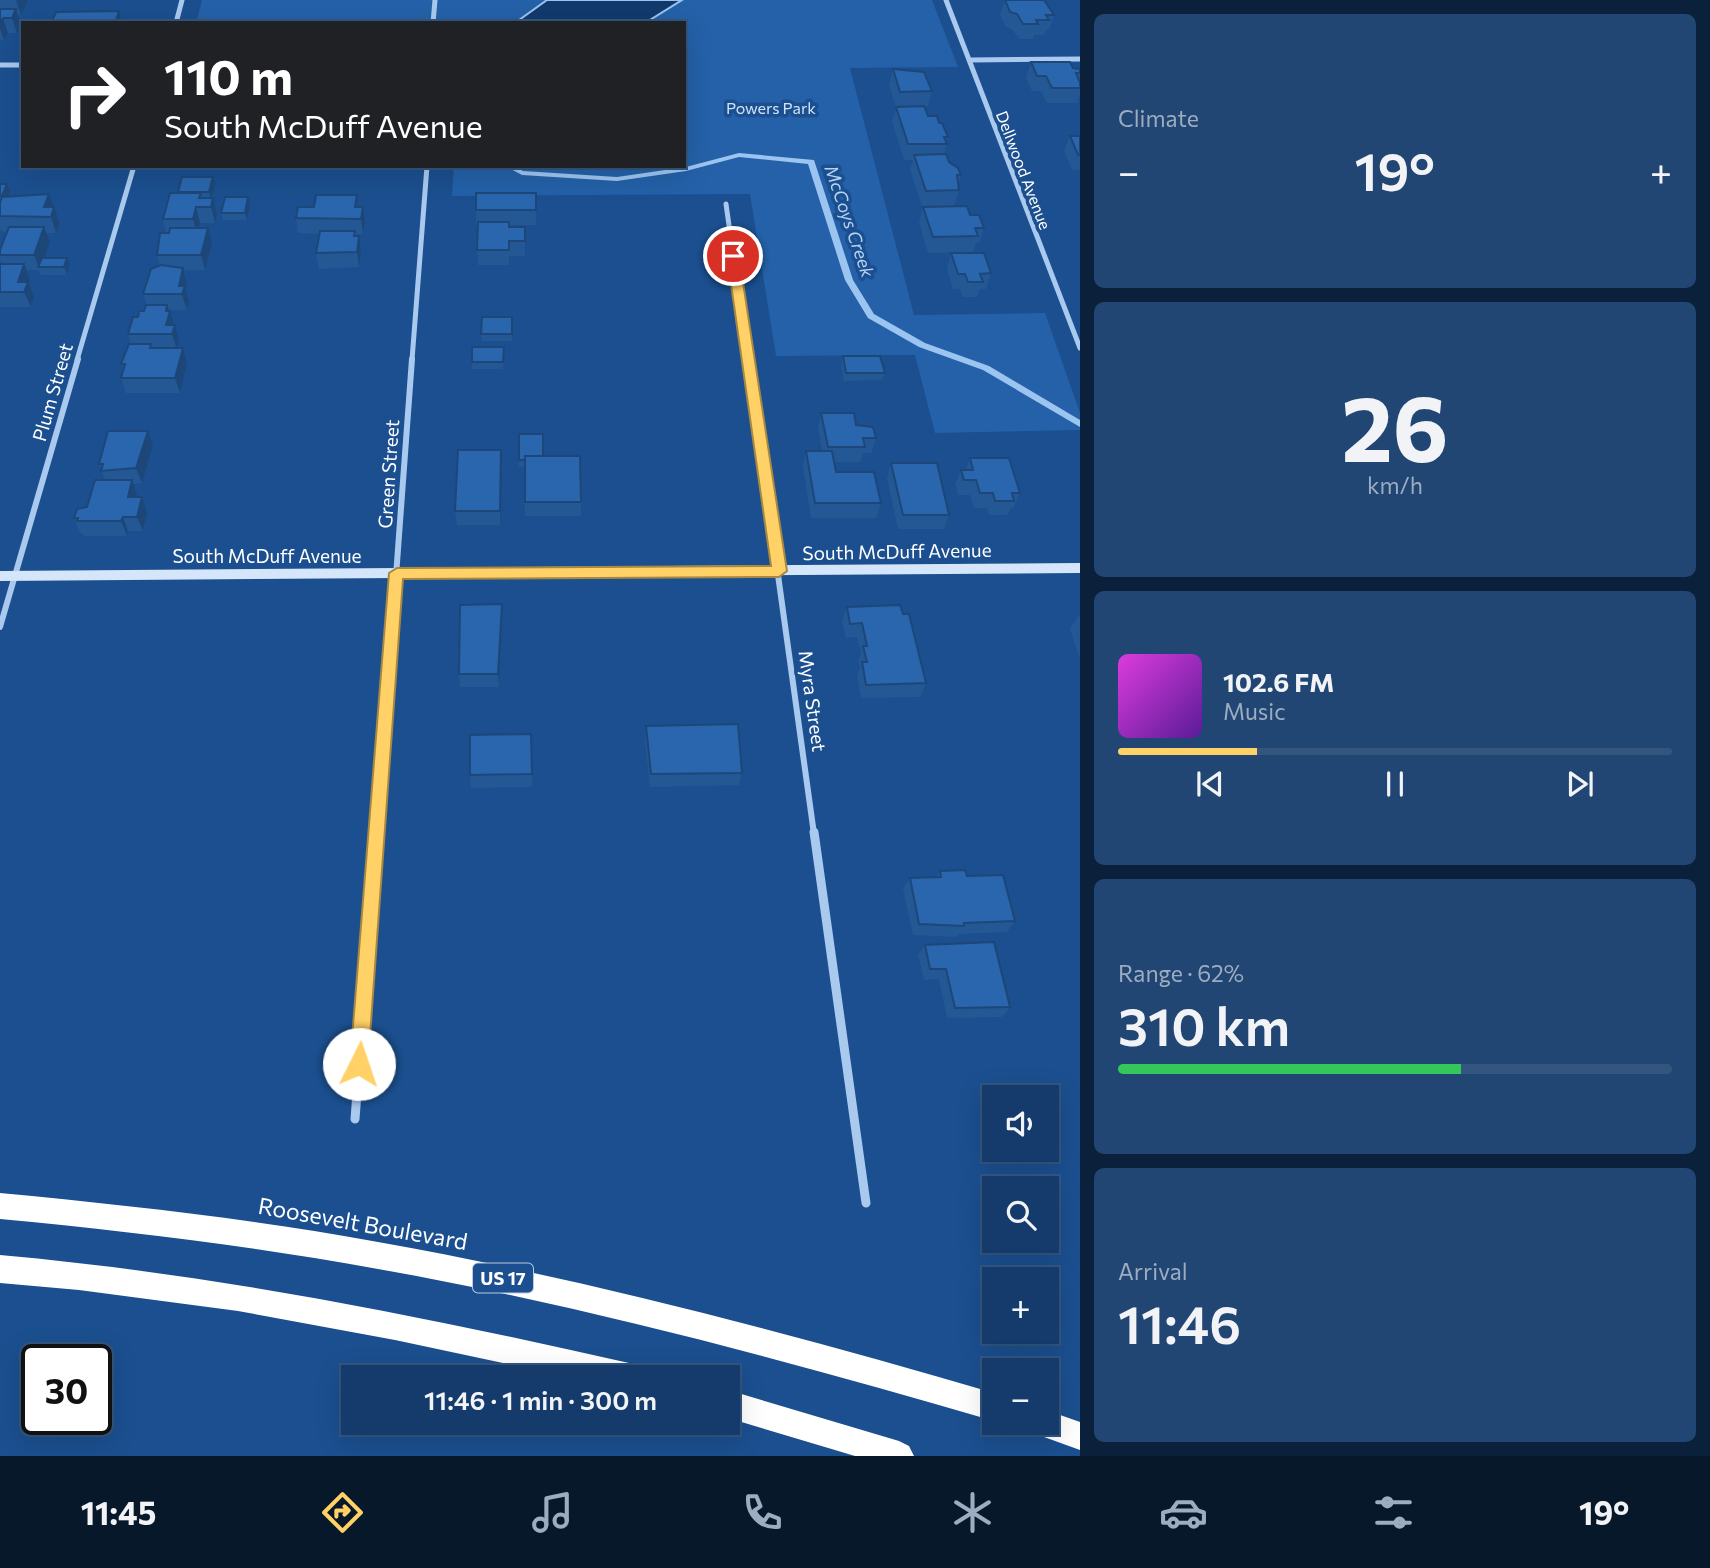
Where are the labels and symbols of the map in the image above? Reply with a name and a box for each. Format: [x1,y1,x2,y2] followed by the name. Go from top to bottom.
[726,98,816,117] park label: Powers Park
[993,108,1055,232] street label: Dellwood Avenue
[820,162,880,281] water label: McCoys Creek
[703,226,763,286] pin
[27,340,77,444] street label: Plum Street
[373,418,403,529] street label: Green Street
[802,538,992,564] street label: South McDuff Avenue
[172,544,362,567] street label: South McDuff Avenue
[795,649,832,753] street label: Myra Street
[322,1027,396,1101] position arrow
[256,1191,470,1255] street label: Roosevelt Boulevard
[473,1264,533,1293] road number: US 17
[21,1344,112,1435] speed limit sign: 30

